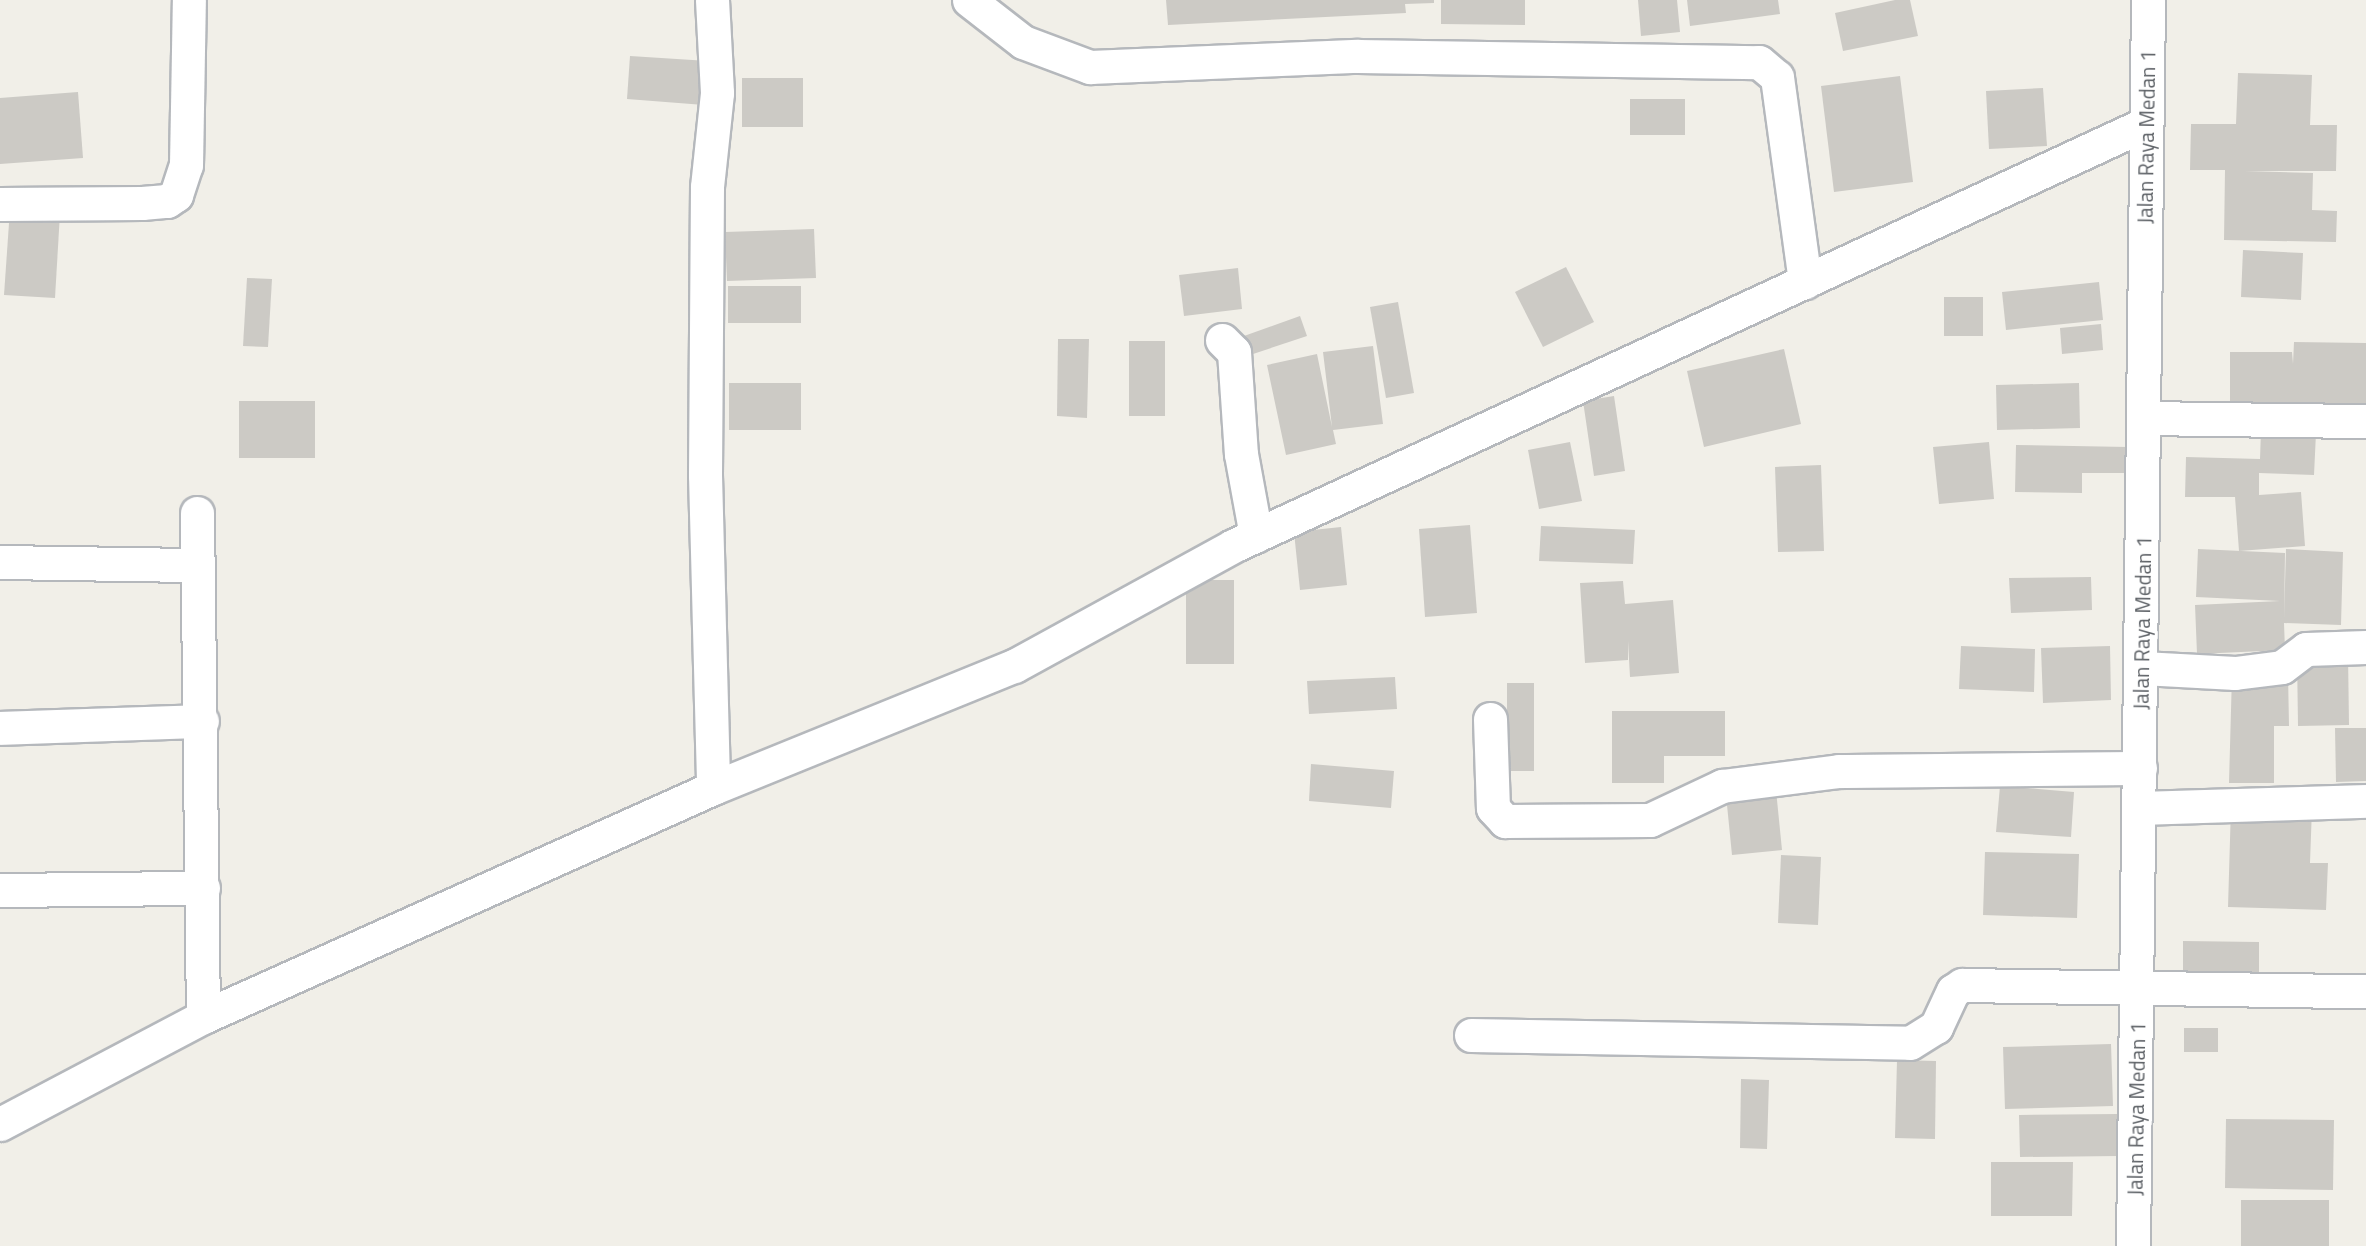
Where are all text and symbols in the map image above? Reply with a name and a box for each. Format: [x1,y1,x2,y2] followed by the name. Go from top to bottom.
[2132,50,2160,224] street label: Jalan Raya Medan 1
[2128,536,2156,710] street label: Jalan Raya Medan 1
[2122,1022,2150,1196] street label: Jalan Raya Medan 1

